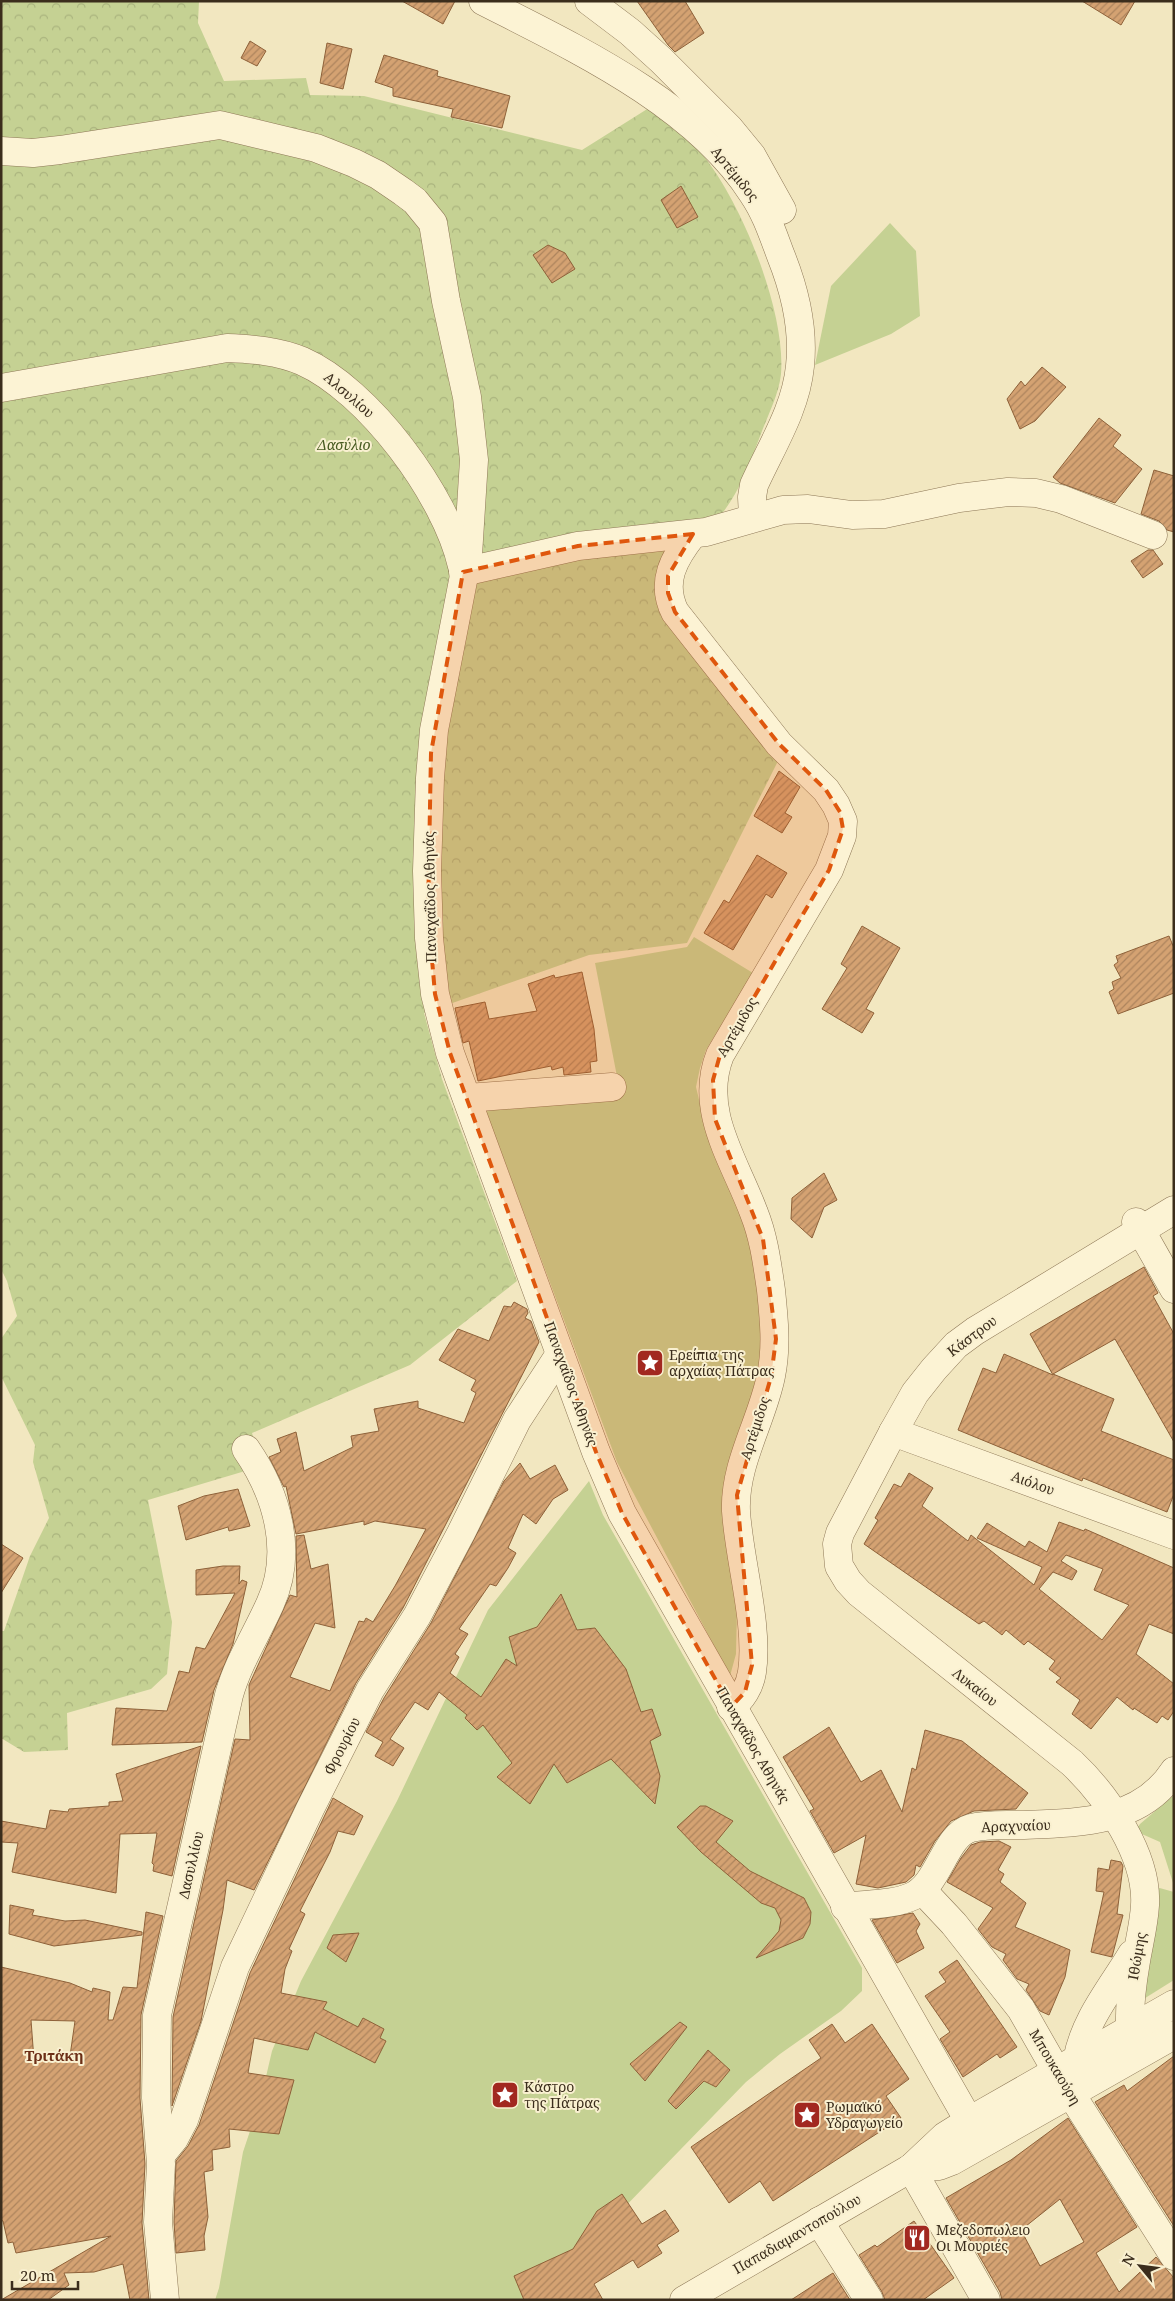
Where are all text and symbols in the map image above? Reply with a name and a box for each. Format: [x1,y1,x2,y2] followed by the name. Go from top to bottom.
[707,142,764,205] street label: Αρτέμιδος
[320,367,379,422] street label: Αλσυλίου
[316,435,371,454] park label: Δασύλιο
[419,831,440,963] street label: Παναχαΐδος Αθηνάς
[712,993,761,1060] street label: Αρτέμιδος
[943,1311,1000,1361] street label: Κάστρου
[540,1319,603,1449] street label: Παναχαΐδος Αθηνάς
[669,1345,775,1380] place label: Ερείπια της αρχαίας Πάτρας
[635,1348,665,1378] place icon: Ερείπια της αρχαίας Πάτρας
[735,1393,774,1462] street label: Αρτέμιδος
[1009,1466,1058,1499] street label: Αιόλου
[949,1663,1002,1710] street label: Λυκαίου
[712,1683,795,1807] street label: Παναχαΐδος Αθηνάς
[319,1714,364,1778] street label: Φρουρίου
[981,1815,1051,1836] street label: Αραχναίου
[174,1829,208,1901] street label: Δασυλλίου
[1123,1930,1150,1981] street label: Ιθώμης
[1025,2025,1086,2108] street label: Μπουκαούρη
[24,2045,84,2065] district label: Τριτάκη
[524,2077,600,2112] place label: Κάστρο της Πάτρας
[490,2080,520,2110] place icon: Κάστρο της Πάτρας
[825,2097,903,2132] place label: Ρωμαϊκό Υδραγωγείο
[792,2100,822,2130] place icon: Ρωμαϊκό Υδραγωγείο
[729,2189,864,2278] street label: Παπαδιαμαντοπούλου
[936,2220,1030,2255] place label: Μεζεδοπωλειο Οι Μουριές
[902,2223,932,2253] restaurant icon: Μεζεδοπωλειο Οι Μουριές
[1115,2241,1165,2291] north arrow
[1117,2250,1139,2269] text: N
[12,2258,79,2290] scale bar
[20,2265,55,2285] text: 20 m

